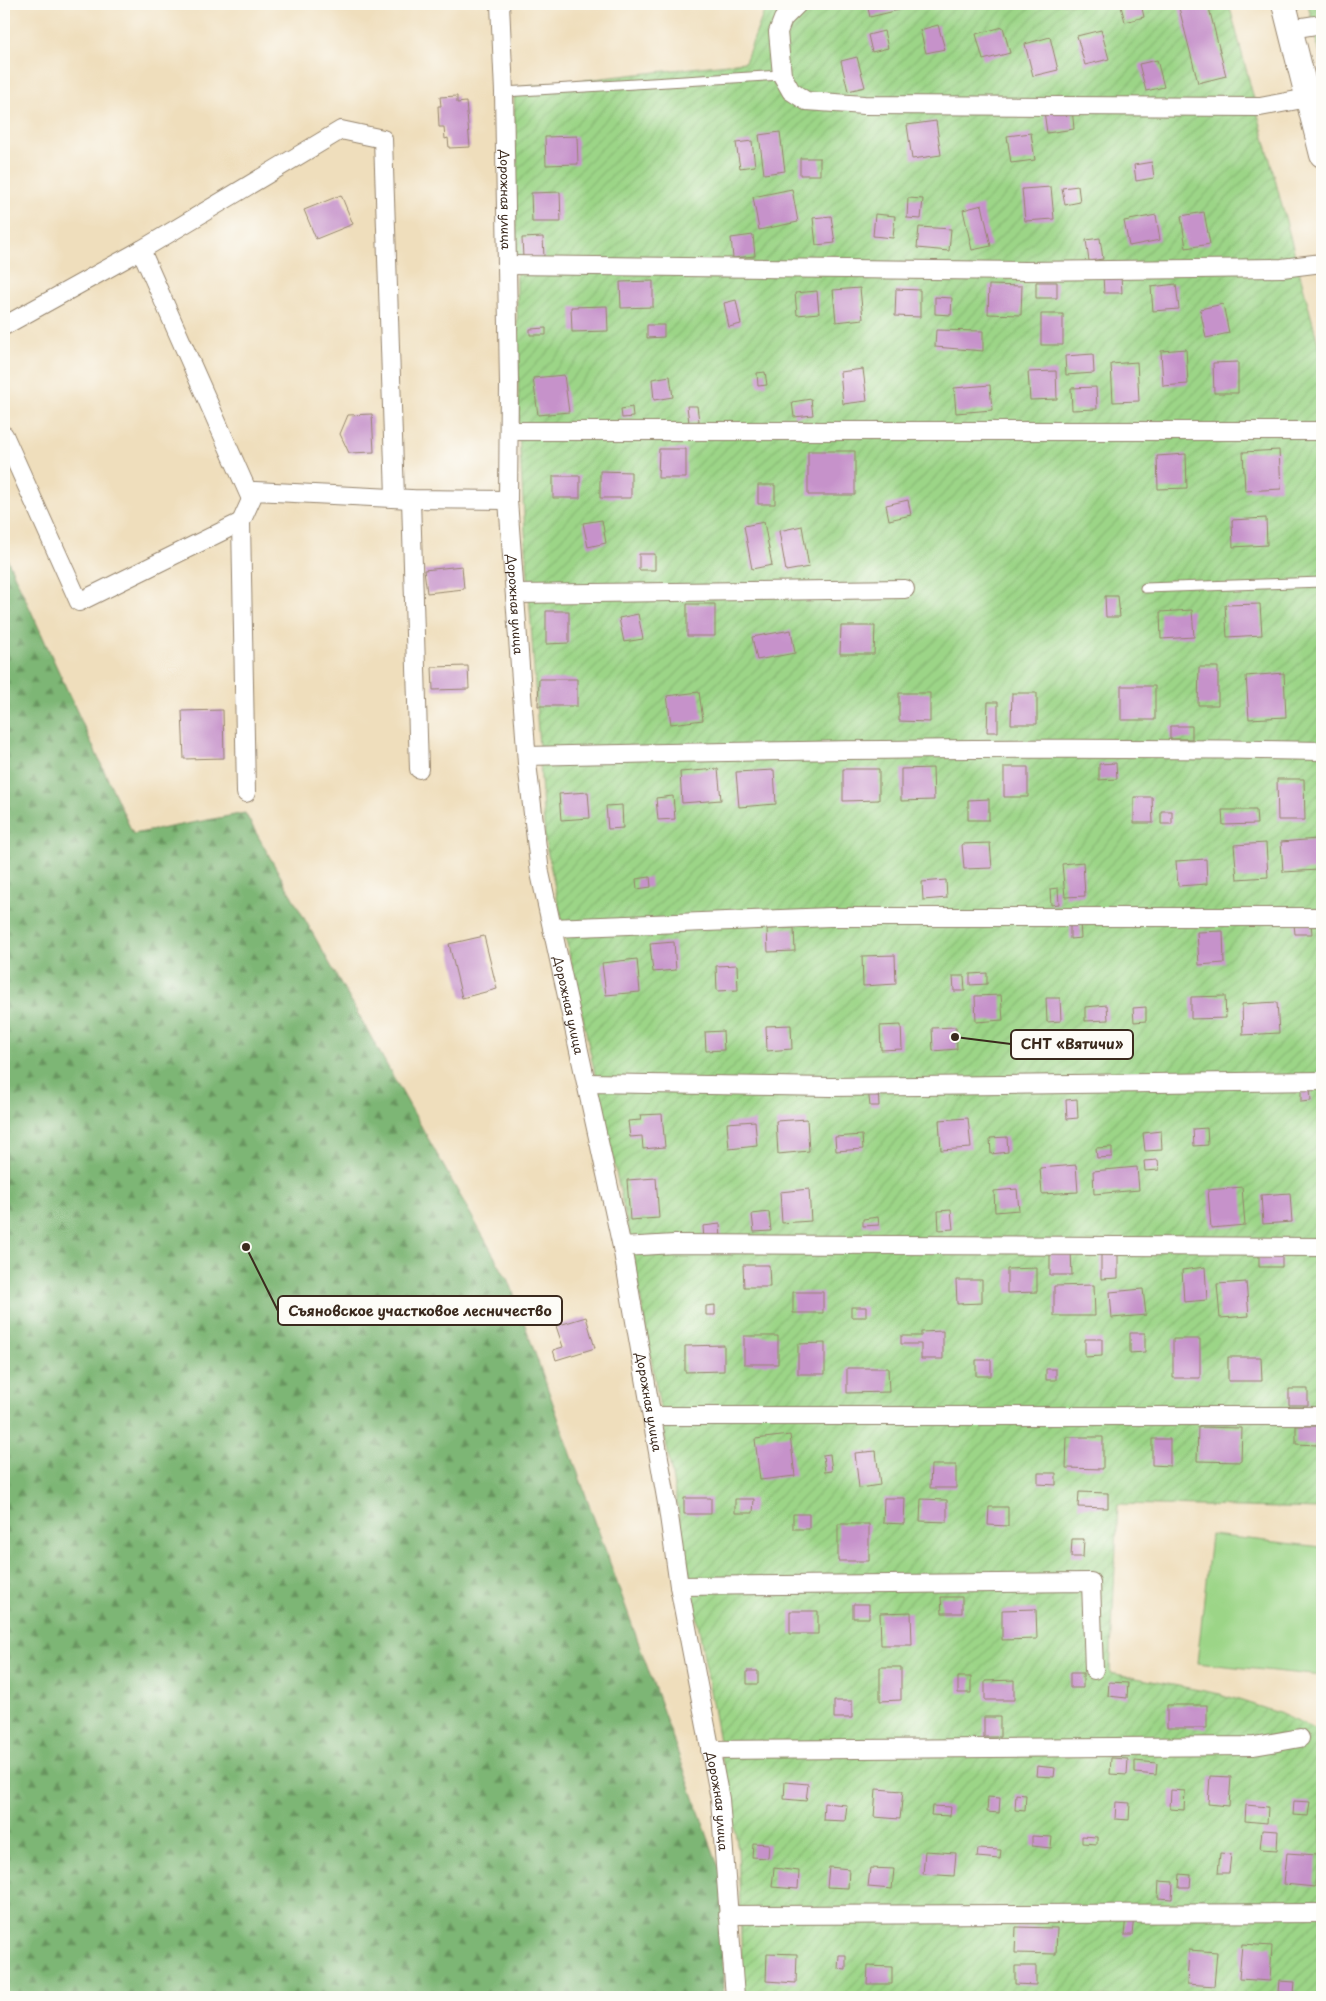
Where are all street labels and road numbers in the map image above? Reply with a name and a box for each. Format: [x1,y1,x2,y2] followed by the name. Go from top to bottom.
[496,149,516,250] street label: Дорожная улица
[503,553,528,655] street label: Дорожная улица
[549,954,589,1056] street label: Дорожная улица
[632,1350,667,1453] street label: Дорожная улица
[702,1749,733,1852] street label: Дорожная улица

